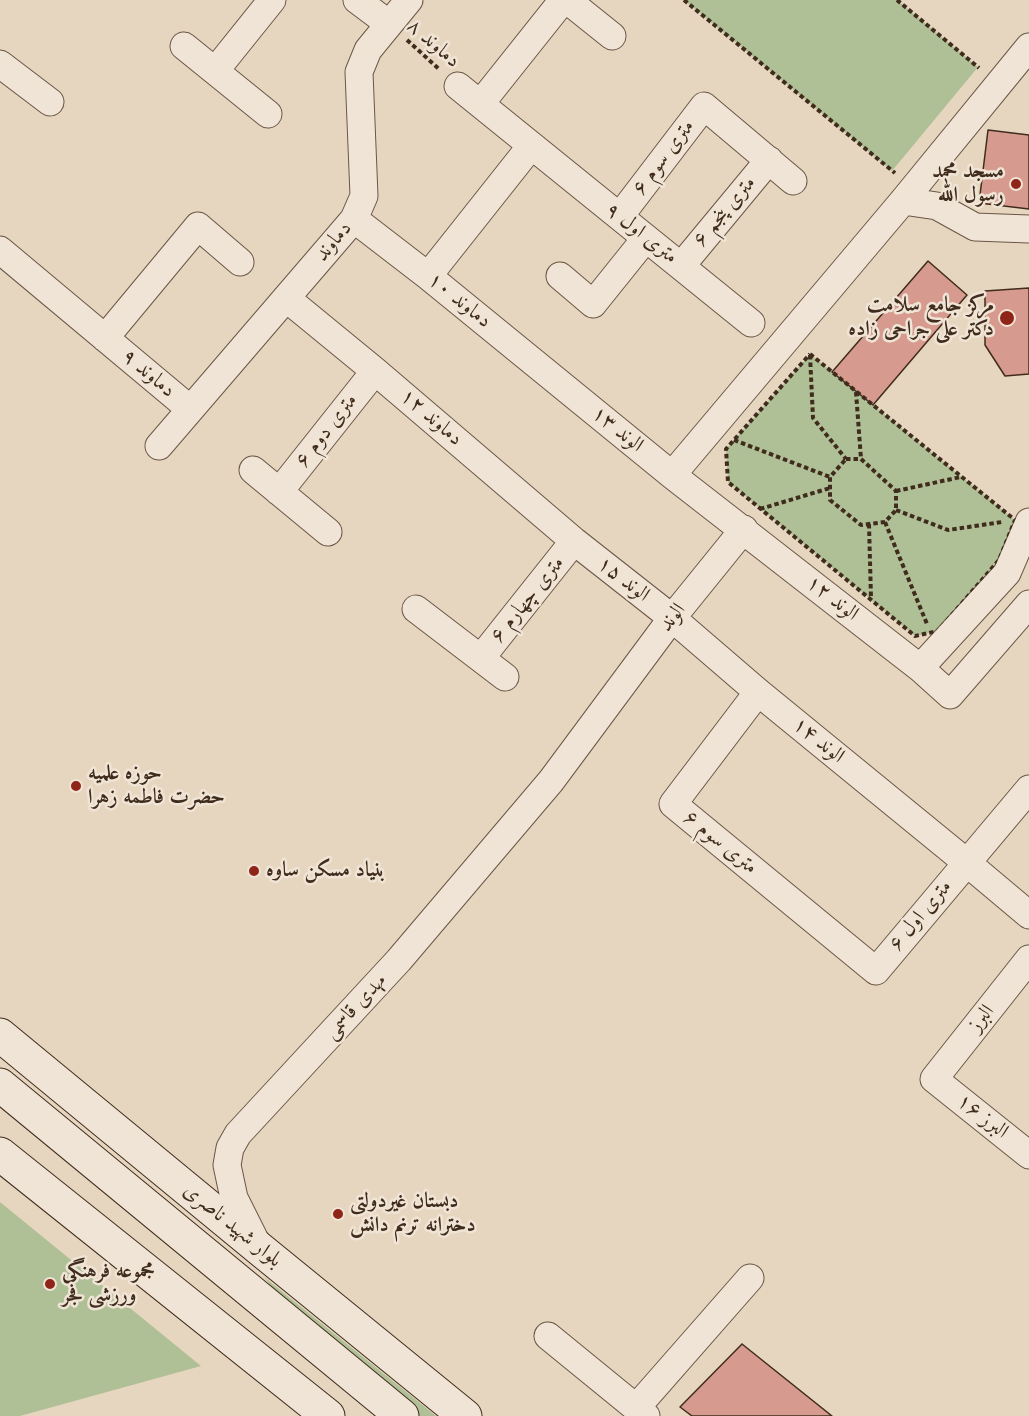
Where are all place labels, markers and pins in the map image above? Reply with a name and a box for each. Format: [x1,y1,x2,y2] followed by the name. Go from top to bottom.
[932,159,1004,209] place label: مسجد محمد رسول الله
[1009,177,1023,191] marker: مسجد محمد رسول الله
[848,293,994,343] place label: مرکز جامع سلامت دکتر علی جراحی زاده
[998,309,1016,327] marker: مرکز جامع سلامت دکتر علی جراحی زاده
[88,761,225,811] place label: حوزه علمیه حضرت فاطمه زهرا
[69,779,83,793] marker: حوزه علمیه حضرت فاطمه زهرا
[266,858,385,884] place label: بنیاد مسکن ساوه
[247,864,261,878] marker: بنیاد مسکن ساوه
[350,1189,476,1239] place label: دبستان غیردولتی دخترانه ترنم دانش
[331,1207,345,1221] marker: دبستان غیردولتی دخترانه ترنم دانش
[62,1259,155,1309] place label: مجموعه فرهنگی ورزشی فجر
[43,1277,57,1291] marker: مجموعه فرهنگی ورزشی فجر

